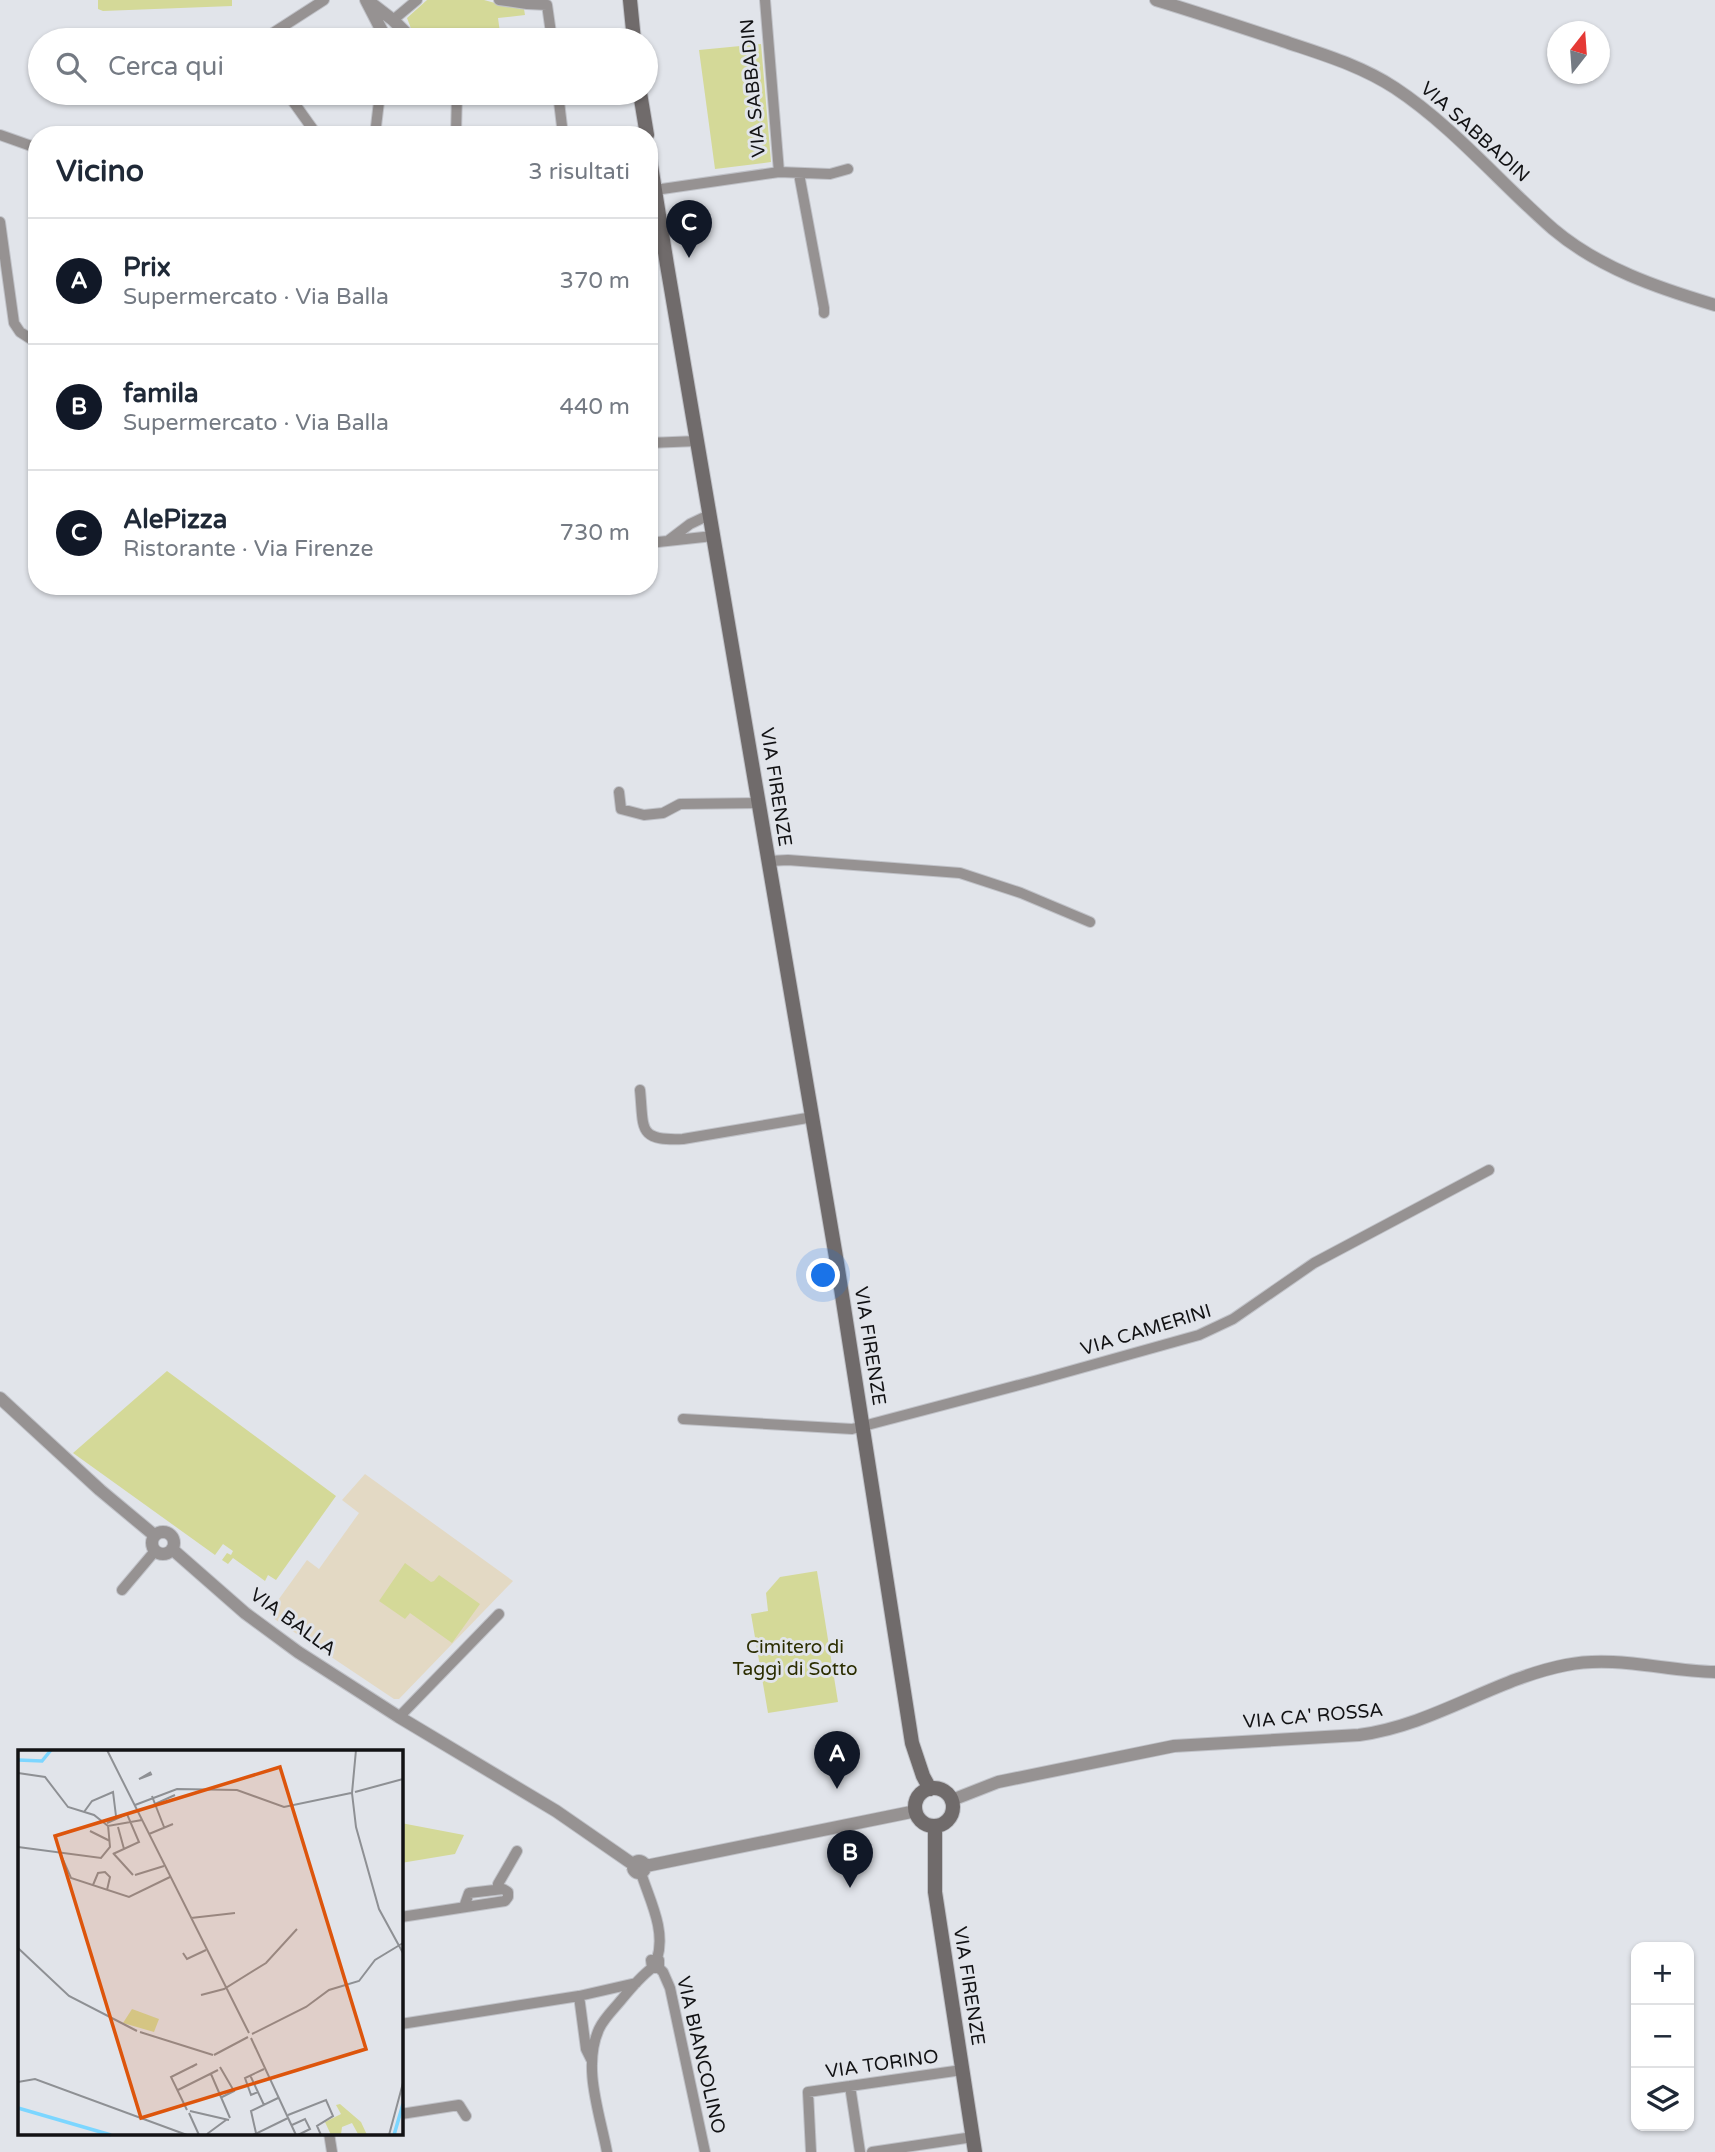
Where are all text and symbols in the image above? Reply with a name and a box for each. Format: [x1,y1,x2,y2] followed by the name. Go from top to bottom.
[736,18,770,158] street label: VIA SABBADIN
[1547,21,1610,84] north arrow
[28,28,658,105] search box
[52,48,90,86] icon: search
[108,51,224,82] text: Cerca qui
[1416,77,1534,187] street label: VIA SABBADIN
[56,153,144,190] text: Vicino
[528,158,630,186] text: 3 risultati
[666,200,712,258] pin: C
[123,252,171,283] text: Prix
[70,267,88,295] text: A
[560,267,630,295] text: 370 m
[123,283,389,311] text: Supermercato · Via Balla
[123,378,199,409] text: famila
[71,393,87,421] text: B
[560,393,630,421] text: 440 m
[123,409,389,437] text: Supermercato · Via Balla
[123,504,227,535] text: AlePizza
[71,519,87,547] text: C
[560,519,630,547] text: 730 m
[123,535,374,563] text: Ristorante · Via Firenze
[756,726,796,848] street label: VIA FIRENZE
[806,1258,840,1292] your location
[850,1285,890,1407] street label: VIA FIRENZE
[1078,1300,1214,1360] street label: VIA CAMERINI
[246,1583,340,1661] street label: VIA BALLA
[732,1636,858,1680] park label: Cimitero di Taggì di Sotto
[1242,1699,1384,1733] street label: VIA CA' ROSSA
[814,1731,860,1789] pin: A
[18,1750,402,2134] inset map
[827,1830,873,1888] pin: B
[949,1925,989,2047] street label: VIA FIRENZE
[1631,1942,1694,2131] map controls
[1631,1942,1694,2005] button: +
[672,1974,730,2136] street label: VIA BIANCOLINO
[1631,2005,1694,2068] button: −
[824,2045,940,2083] street label: VIA TORINO
[1631,2068,1694,2131] button: layers

